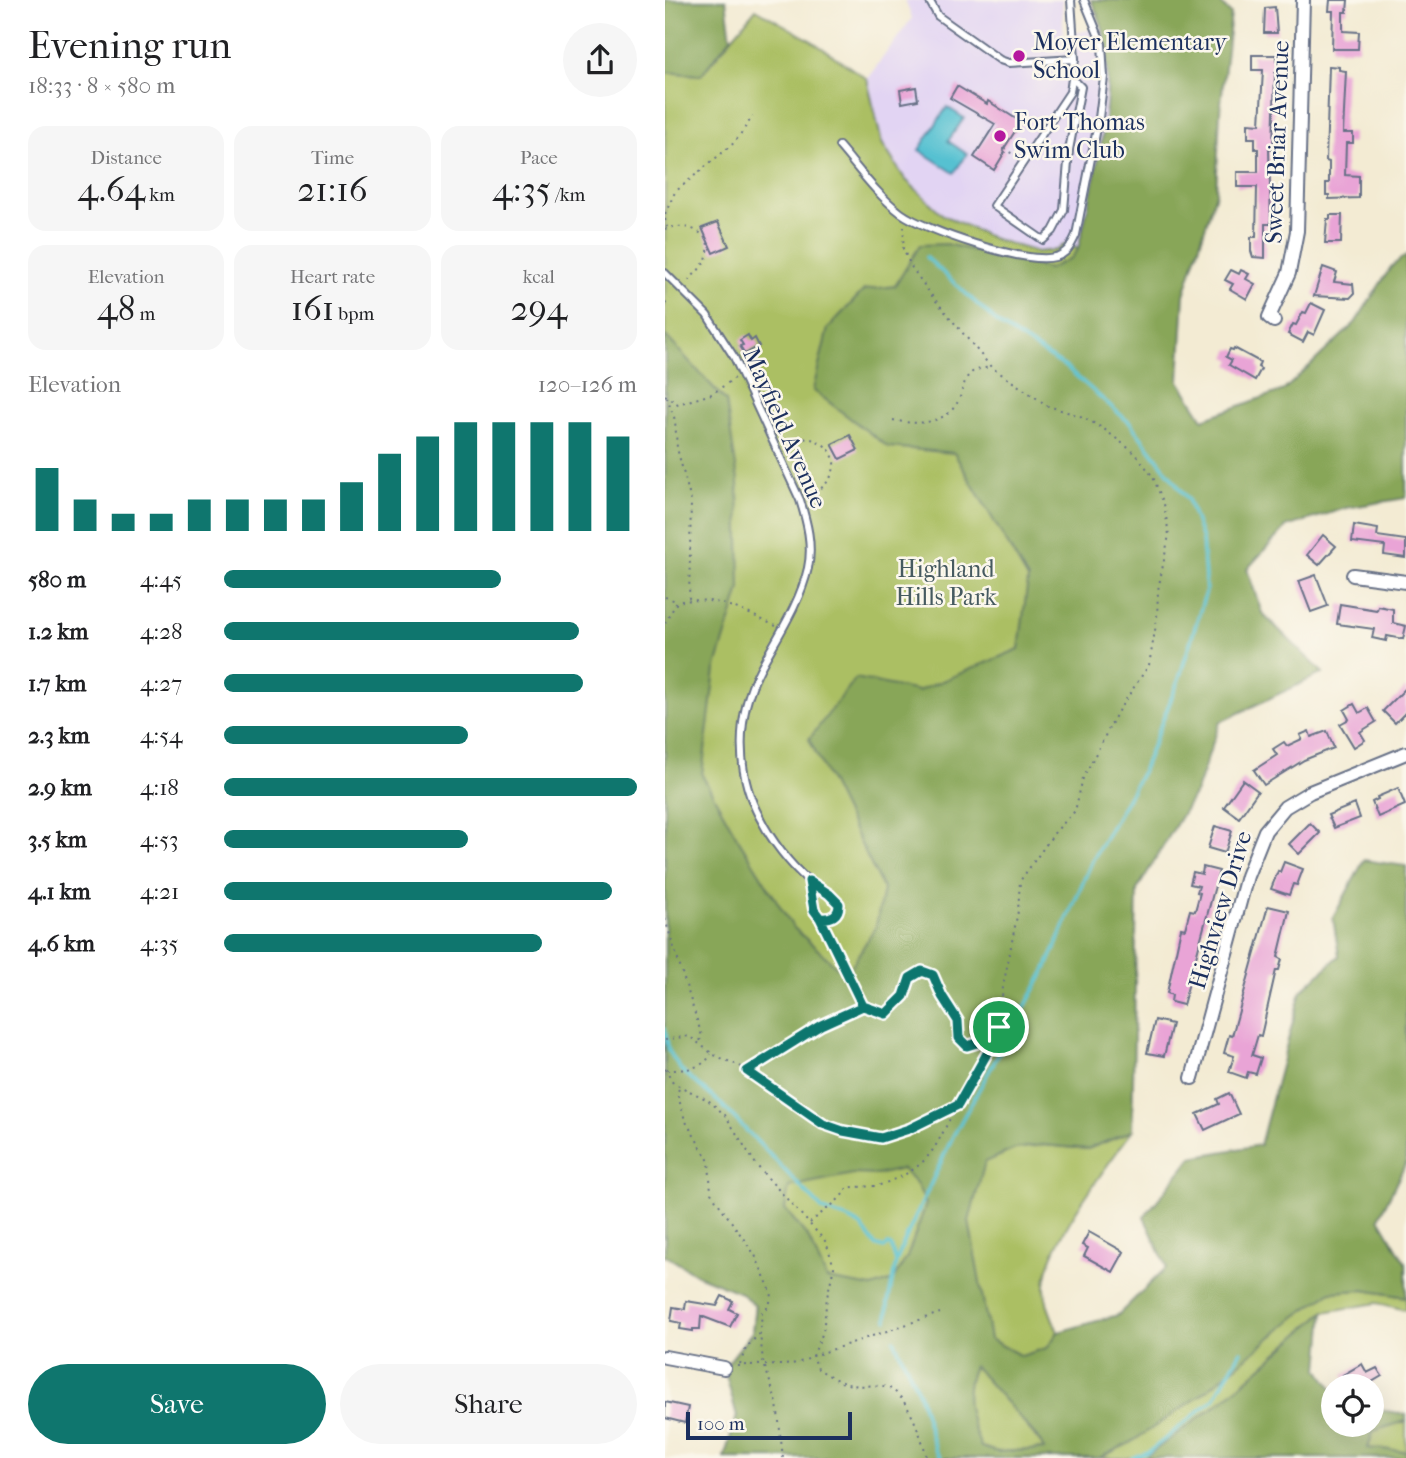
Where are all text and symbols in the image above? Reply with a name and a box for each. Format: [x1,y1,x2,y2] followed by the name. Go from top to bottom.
[28,23,231,68] text: Evening run
[563,23,637,97] button: share
[1033,28,1228,84] place label: Moyer Elementary School
[1259,40,1295,244] street label: Sweet Briar Avenue
[1011,48,1027,64] marker: Moyer Elementary School
[28,72,175,99] text: 18:33 · 8 × 580 m
[1014,108,1145,164] place label: Fort Thomas Swim Club
[992,128,1008,144] marker: Fort Thomas Swim Club
[90,147,162,169] text: Distance
[311,147,354,169] text: Time
[520,147,558,169] text: Pace
[77,169,145,210] text: 4.64
[297,169,368,210] text: 21:16
[492,169,551,210] text: 4:35
[145,184,175,206] text: km
[551,184,585,206] text: /km
[88,266,165,288] text: Elevation
[290,266,375,288] text: Heart rate
[523,266,555,288] text: kcal
[97,288,135,329] text: 48
[291,288,334,329] text: 161
[510,288,567,329] text: 294
[135,303,155,325] text: m
[334,303,374,325] text: bpm
[737,343,833,513] street label: Mayfield Avenue
[28,371,121,398] text: Elevation
[538,371,637,398] text: 120–126 m
[895,555,997,611] park label: Highland Hills Park
[28,566,86,593] text: 580 m
[140,566,182,593] text: 4:45
[28,618,88,645] text: 1.2 km
[140,618,183,645] text: 4:28
[28,670,86,697] text: 1.7 km
[140,670,182,697] text: 4:27
[28,722,90,749] text: 2.3 km
[140,722,183,749] text: 4:54
[28,774,92,801] text: 2.9 km
[140,774,179,801] text: 4:18
[28,826,87,853] text: 3.5 km
[140,826,179,853] text: 4:53
[1183,827,1257,993] street label: Highview Drive
[28,878,91,905] text: 4.1 km
[140,878,179,905] text: 4:21
[28,930,95,957] text: 4.6 km
[140,930,179,957] text: 4:35
[969,997,1029,1057] pin
[980,1008,1018,1046] icon: arrive
[28,1364,326,1444] button: Save
[340,1364,637,1444] button: Share
[1321,1374,1384,1437] map controls
[1321,1374,1384,1437] button: locate
[686,1409,852,1441] scale bar
[697,1413,745,1435] text: 100 m

